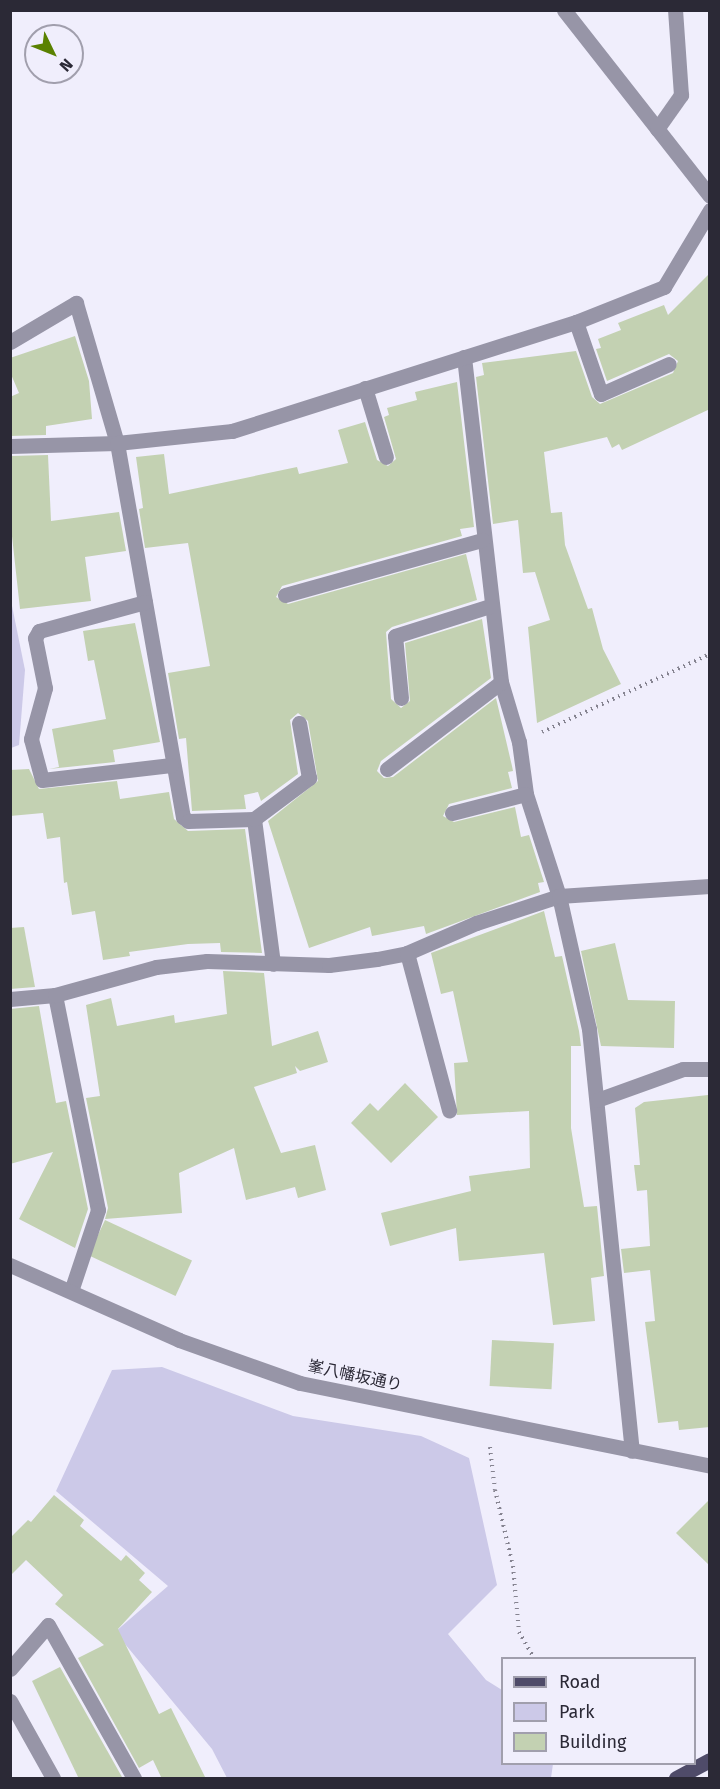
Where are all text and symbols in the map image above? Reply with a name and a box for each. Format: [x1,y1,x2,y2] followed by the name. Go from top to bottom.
[24,24,84,84] north arrow
[56,55,77,76] text: N
[306,1357,404,1395] street label: 峯八幡坂通り
[501,1657,696,1765] legend
[559,1671,601,1693] text: Road
[559,1701,594,1723] text: Park
[559,1731,626,1753] text: Building

